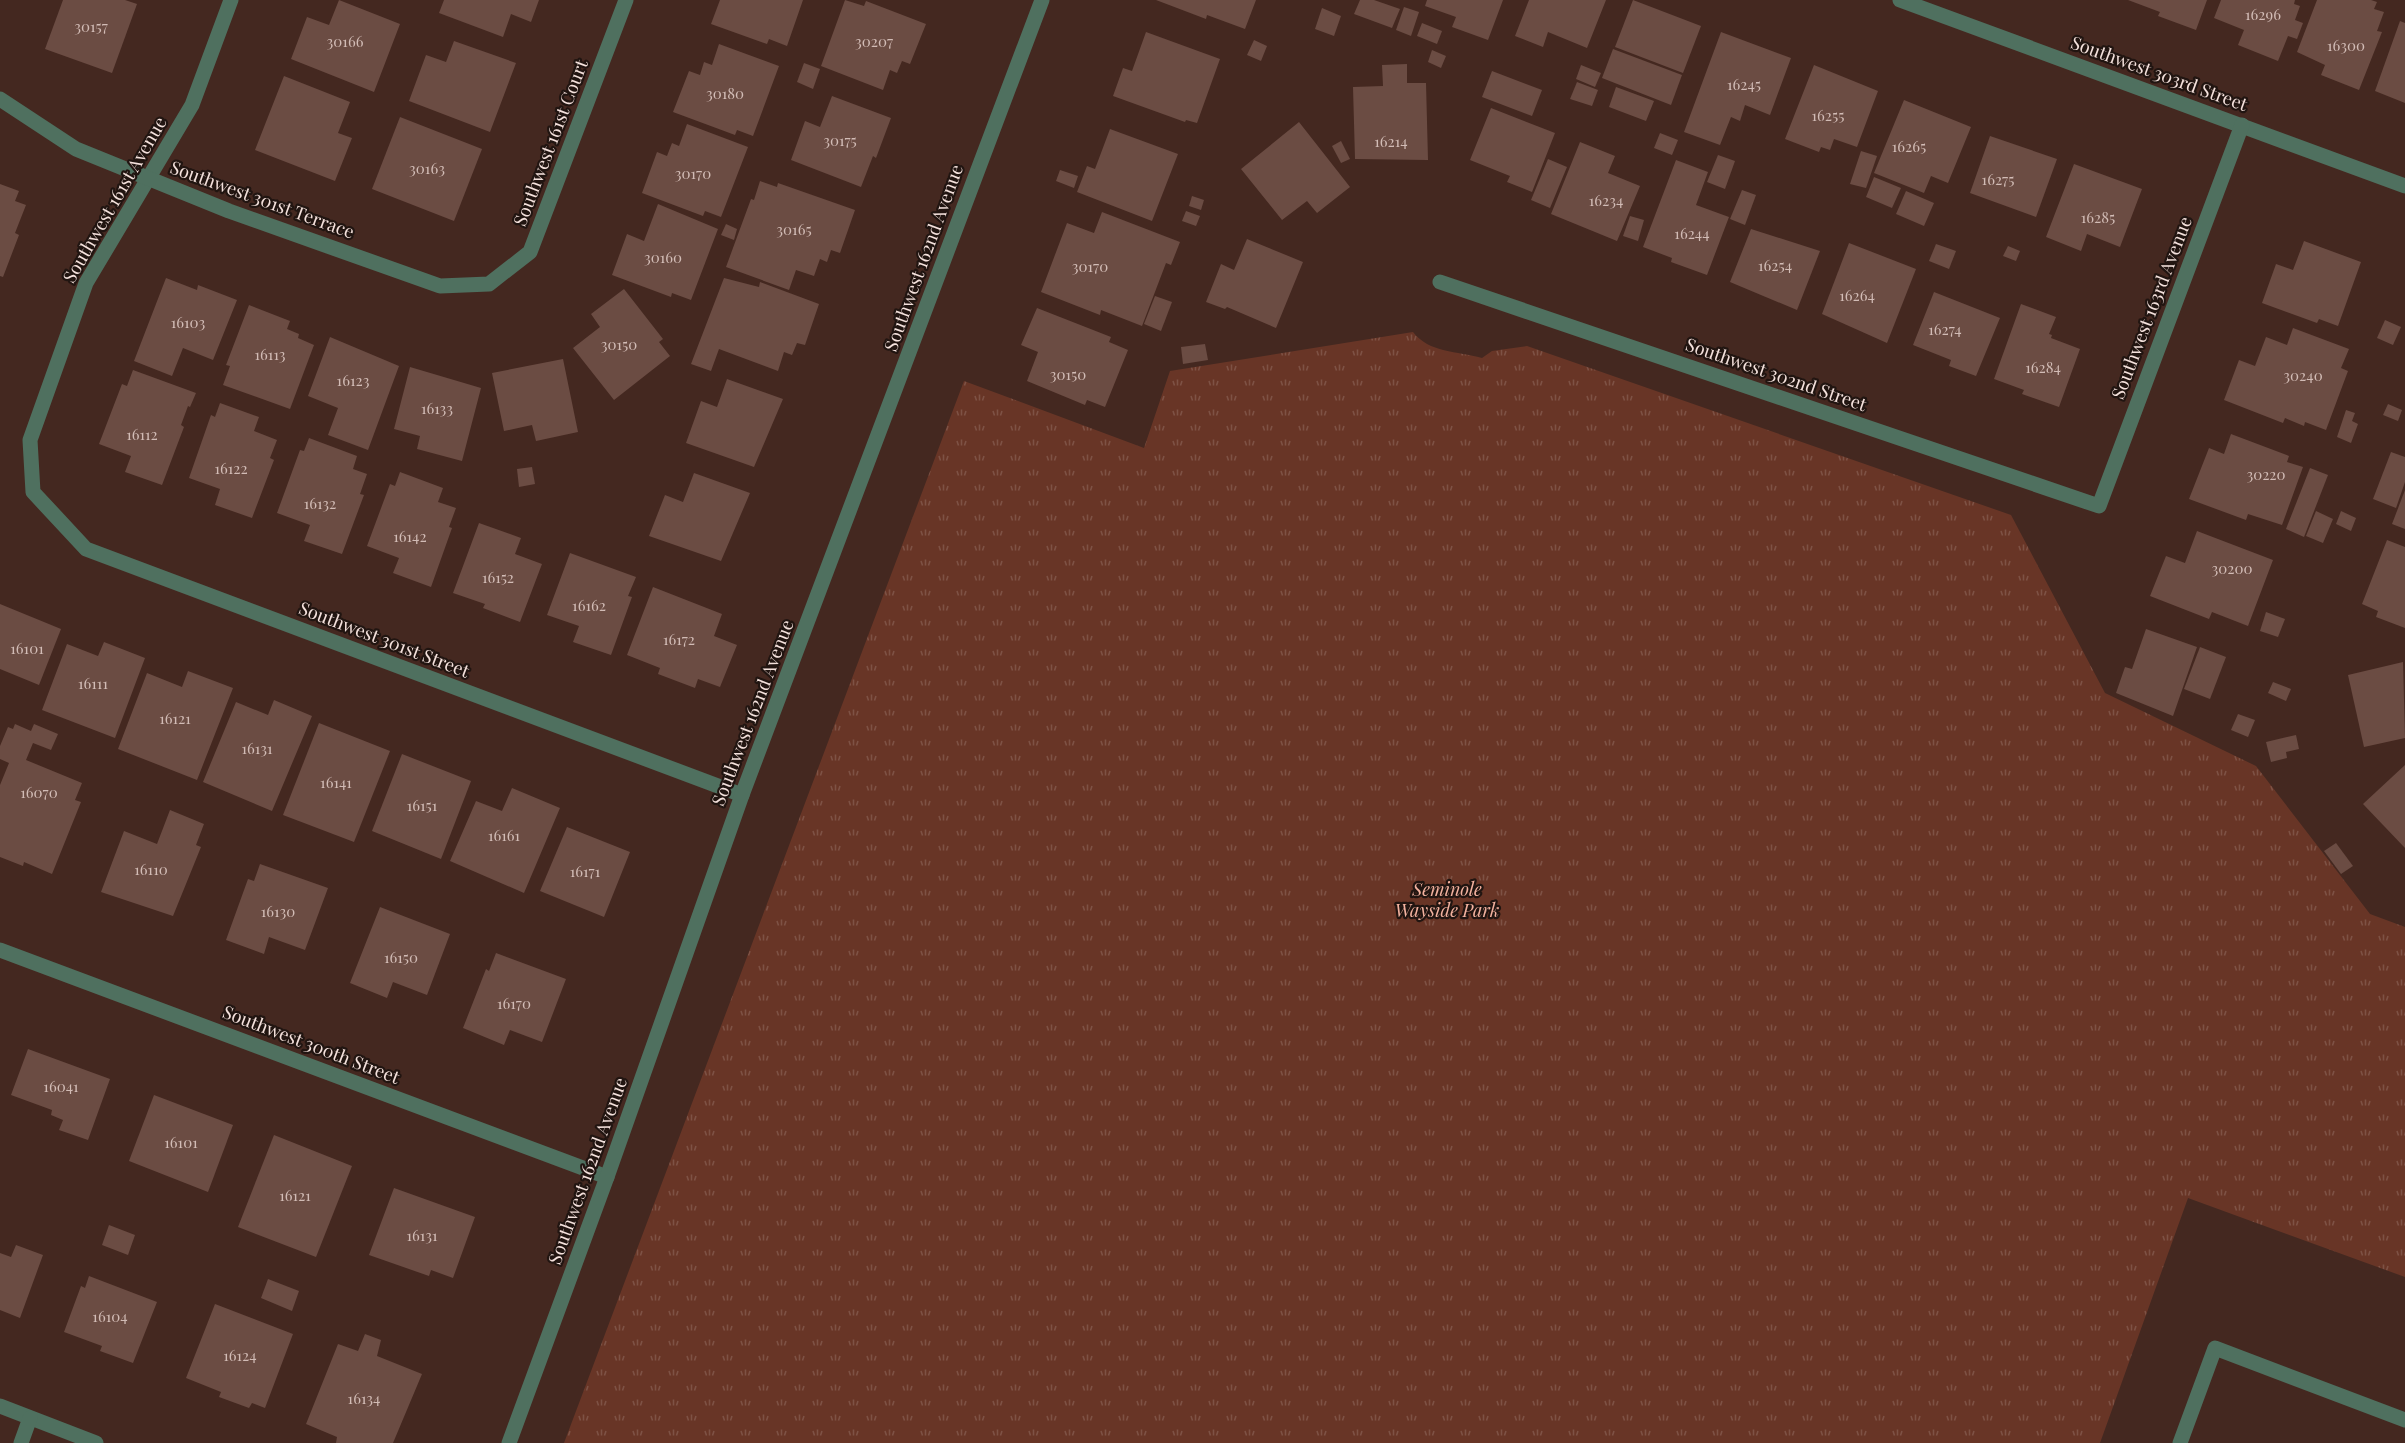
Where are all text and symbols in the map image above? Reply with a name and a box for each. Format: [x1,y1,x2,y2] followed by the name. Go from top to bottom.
[2245,4,2281,24] house number: 16296
[74,16,108,36] house number: 30157
[2068,30,2252,116] street label: Southwest 303rd Street
[327,31,364,51] house number: 30166
[855,31,893,51] house number: 30207
[2327,35,2365,55] house number: 16300
[507,55,593,229] street label: Southwest 161st Court
[1727,74,1761,94] house number: 16245
[706,83,744,103] house number: 30180
[1812,105,1844,125] house number: 16255
[57,112,172,287] street label: Southwest 161st Avenue
[823,130,857,150] house number: 30175
[1374,131,1408,151] house number: 16214
[1892,136,1926,156] house number: 16265
[167,155,358,244] street label: Southwest 301st Terrace
[409,158,445,178] house number: 30163
[878,161,968,354] street label: Southwest 162nd Avenue
[675,163,711,183] house number: 30170
[1982,169,2014,189] house number: 16275
[1589,190,1623,210] house number: 16234
[2081,207,2115,227] house number: 16285
[2105,213,2197,402] street label: Southwest 163rd Avenue
[776,219,812,239] house number: 30165
[1674,223,1710,243] house number: 16244
[644,247,682,267] house number: 30160
[1758,255,1792,275] house number: 16254
[1072,256,1108,276] house number: 30170
[1839,285,1875,305] house number: 16264
[171,312,206,332] house number: 16103
[1928,319,1962,339] house number: 16274
[1683,332,1871,416] street label: Southwest 302nd Street
[601,334,637,354] house number: 30150
[255,344,286,364] house number: 16113
[2025,357,2061,377] house number: 16284
[1050,364,1086,384] house number: 30150
[2283,365,2323,385] house number: 30240
[337,370,370,390] house number: 16123
[421,398,453,418] house number: 16133
[126,424,158,444] house number: 16112
[214,458,248,478] house number: 16122
[2246,464,2286,484] house number: 30220
[304,493,336,513] house number: 16132
[393,526,427,546] house number: 16142
[2212,558,2252,578] house number: 30200
[482,567,514,587] house number: 16152
[296,595,474,683] street label: Southwest 301st Street
[572,595,606,615] house number: 16162
[706,616,799,809] street label: Southwest 162nd Avenue
[663,629,695,649] house number: 16172
[10,638,44,658] house number: 16101
[78,673,108,693] house number: 16111
[159,708,191,728] house number: 16121
[242,738,273,758] house number: 16131
[320,772,352,792] house number: 16141
[20,782,58,802] house number: 16070
[407,795,438,815] house number: 16151
[488,825,521,845] house number: 16161
[134,859,168,879] house number: 16110
[570,861,601,881] house number: 16171
[1395,877,1499,922] park label: Seminole Wayside Park
[261,901,295,921] house number: 16130
[384,947,418,967] house number: 16150
[497,993,531,1013] house number: 16170
[219,999,404,1089] street label: Southwest 300th Street
[542,1074,632,1267] street label: Southwest 162nd Avenue
[43,1076,79,1096] house number: 16041
[164,1132,198,1152] house number: 16101
[279,1185,311,1205] house number: 16121
[407,1225,438,1245] house number: 16131
[92,1306,128,1326] house number: 16104
[223,1345,257,1365] house number: 16124
[348,1388,380,1408] house number: 16134

